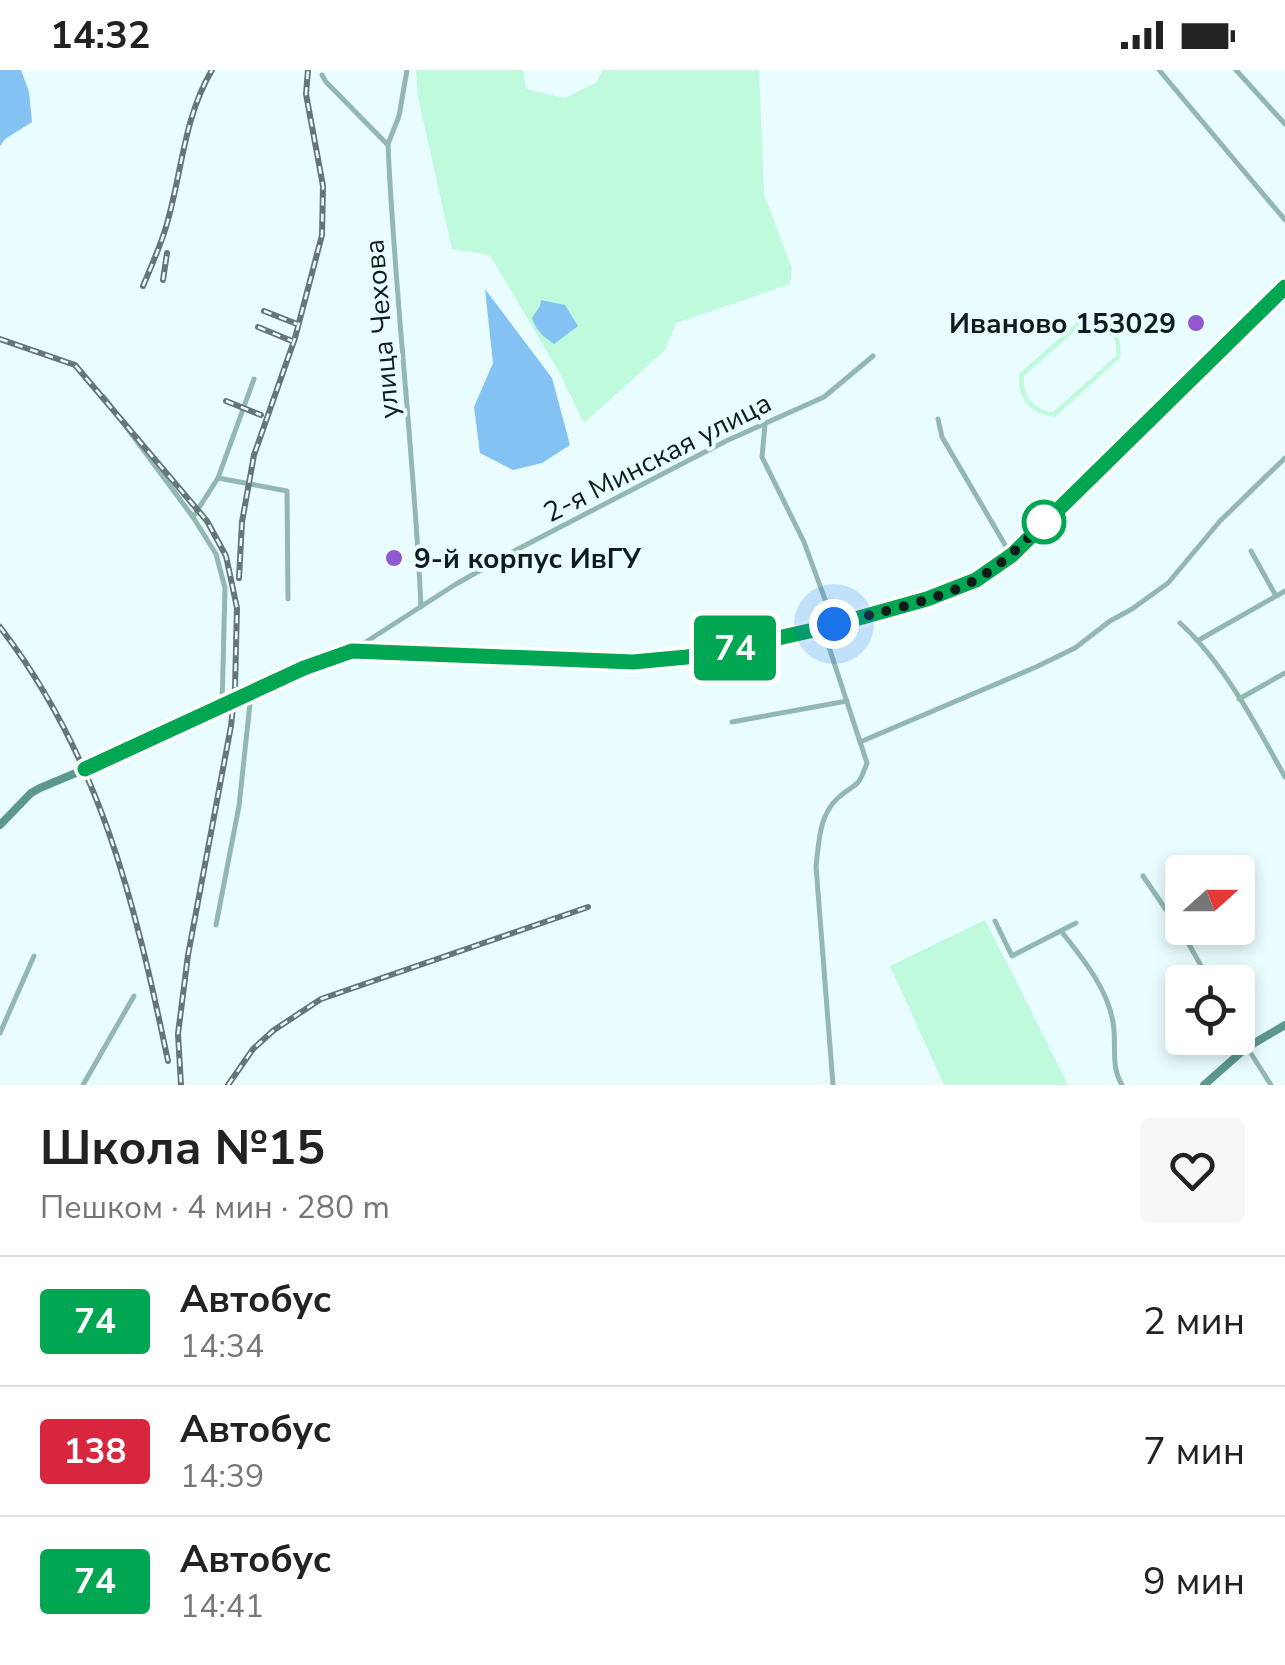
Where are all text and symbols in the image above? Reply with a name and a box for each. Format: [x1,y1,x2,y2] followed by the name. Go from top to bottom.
[50,10,151,61] text: 14:32
[355,238,409,420] street label: улица Чехова
[949,305,1176,343] place label: Иваново 153029
[1185,312,1207,334] marker: Иваново 153029
[537,384,778,532] street label: 2-я Минская улица
[1023,501,1065,543] unlabelled marker
[414,540,641,578] place label: 9-й корпус ИвГУ
[383,547,405,569] marker: 9-й корпус ИвГУ
[809,599,859,649] your location
[690,616,780,680] line badge: 74
[714,625,756,672] text: 74
[1165,855,1255,945] north arrow
[1165,855,1255,1055] map controls
[1165,965,1255,1055] button: locate
[40,1115,325,1181] text: Школа №15
[1140,1118,1245,1223] button: heart
[40,1186,390,1229] text: Пешком · 4 мин · 280 m
[180,1274,331,1325] text: Автобус
[1143,1296,1245,1347] text: 2 мин
[74,1298,116,1345] text: 74
[180,1325,264,1368] text: 14:34
[180,1404,331,1455] text: Автобус
[1143,1426,1245,1477] text: 7 мин
[63,1428,127,1475] text: 138
[180,1455,264,1498] text: 14:39
[180,1534,331,1585] text: Автобус
[1143,1556,1245,1607] text: 9 мин
[74,1558,116,1605] text: 74
[180,1585,264,1628] text: 14:41

